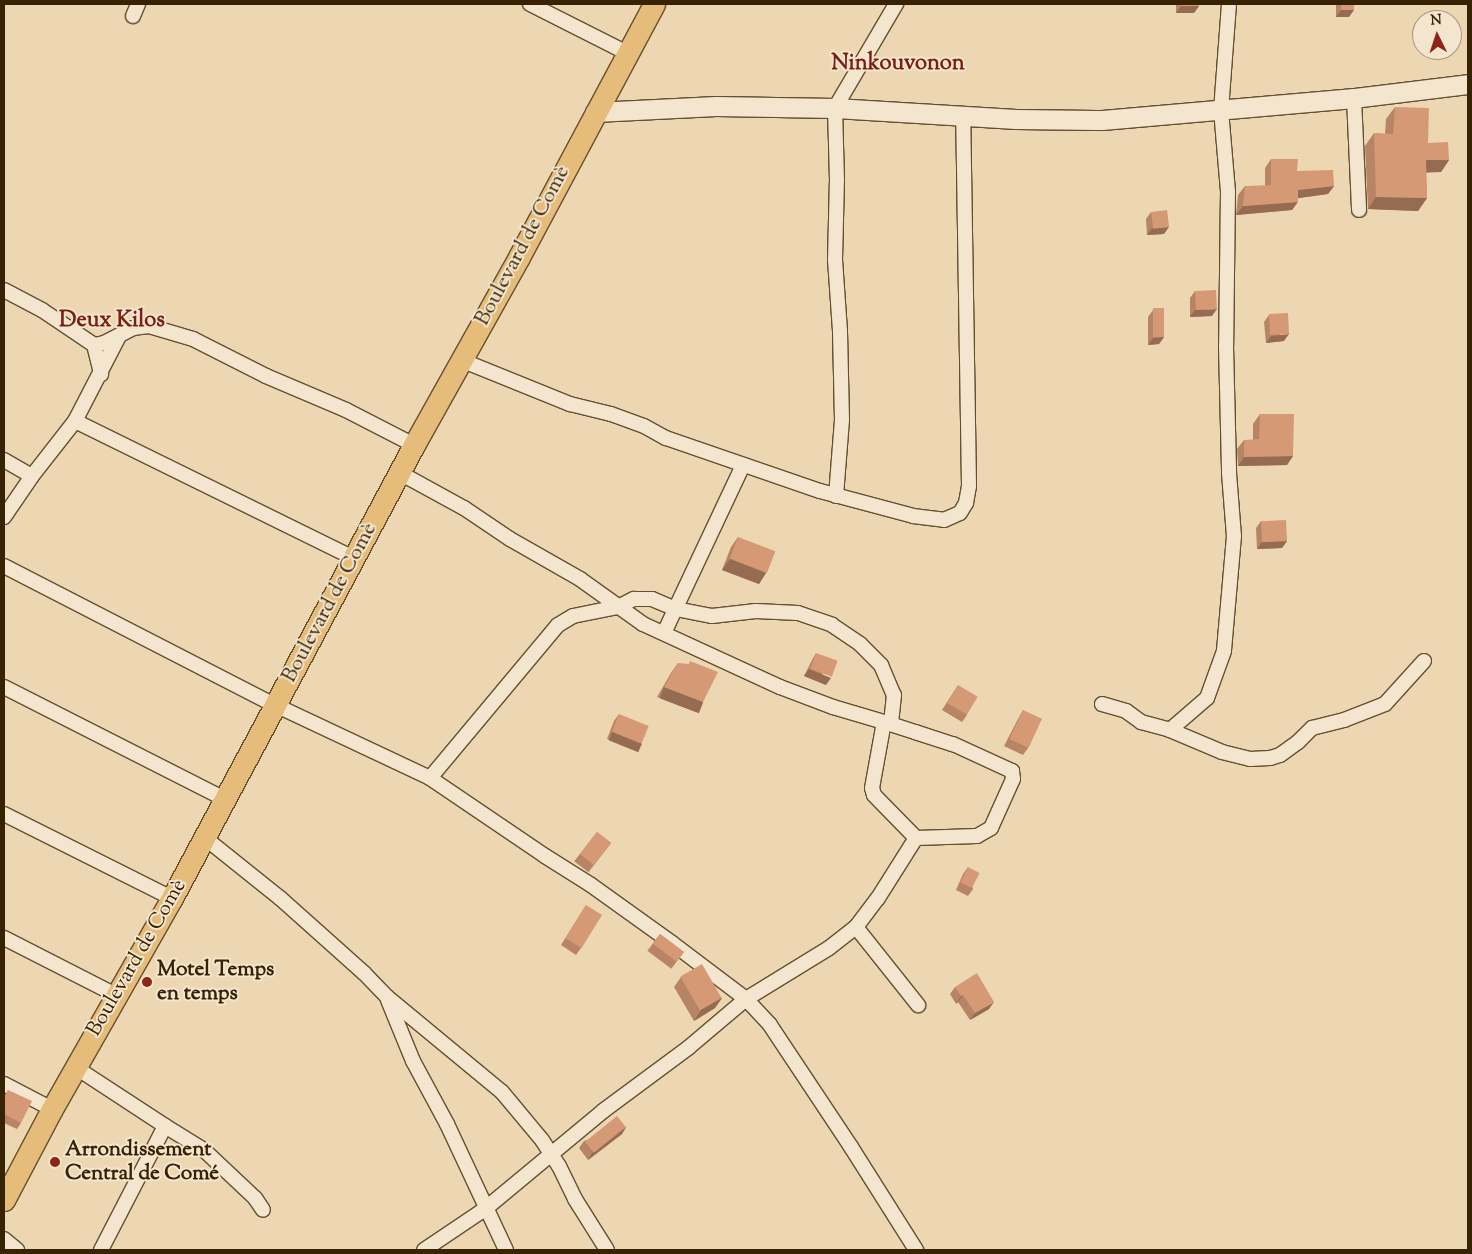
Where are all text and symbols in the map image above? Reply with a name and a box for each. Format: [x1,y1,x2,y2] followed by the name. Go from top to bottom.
[1412,10,1462,60] north arrow
[1430,11,1442,31] text: N
[831,52,965,78] district label: Ninkouvonon
[470,162,576,330] street label: Boulevard de Comè
[59,309,165,335] district label: Deux Kilos
[277,519,383,687] street label: Boulevard de Comè
[82,875,192,1041] street label: Boulevard de Comè
[157,957,274,1007] place label: Motel Temps en temps
[141,976,153,988] marker: Motel Temps en temps
[65,1137,219,1187] place label: Arrondissement Central de Comé
[49,1156,61,1168] marker: Arrondissement Central de Comé

